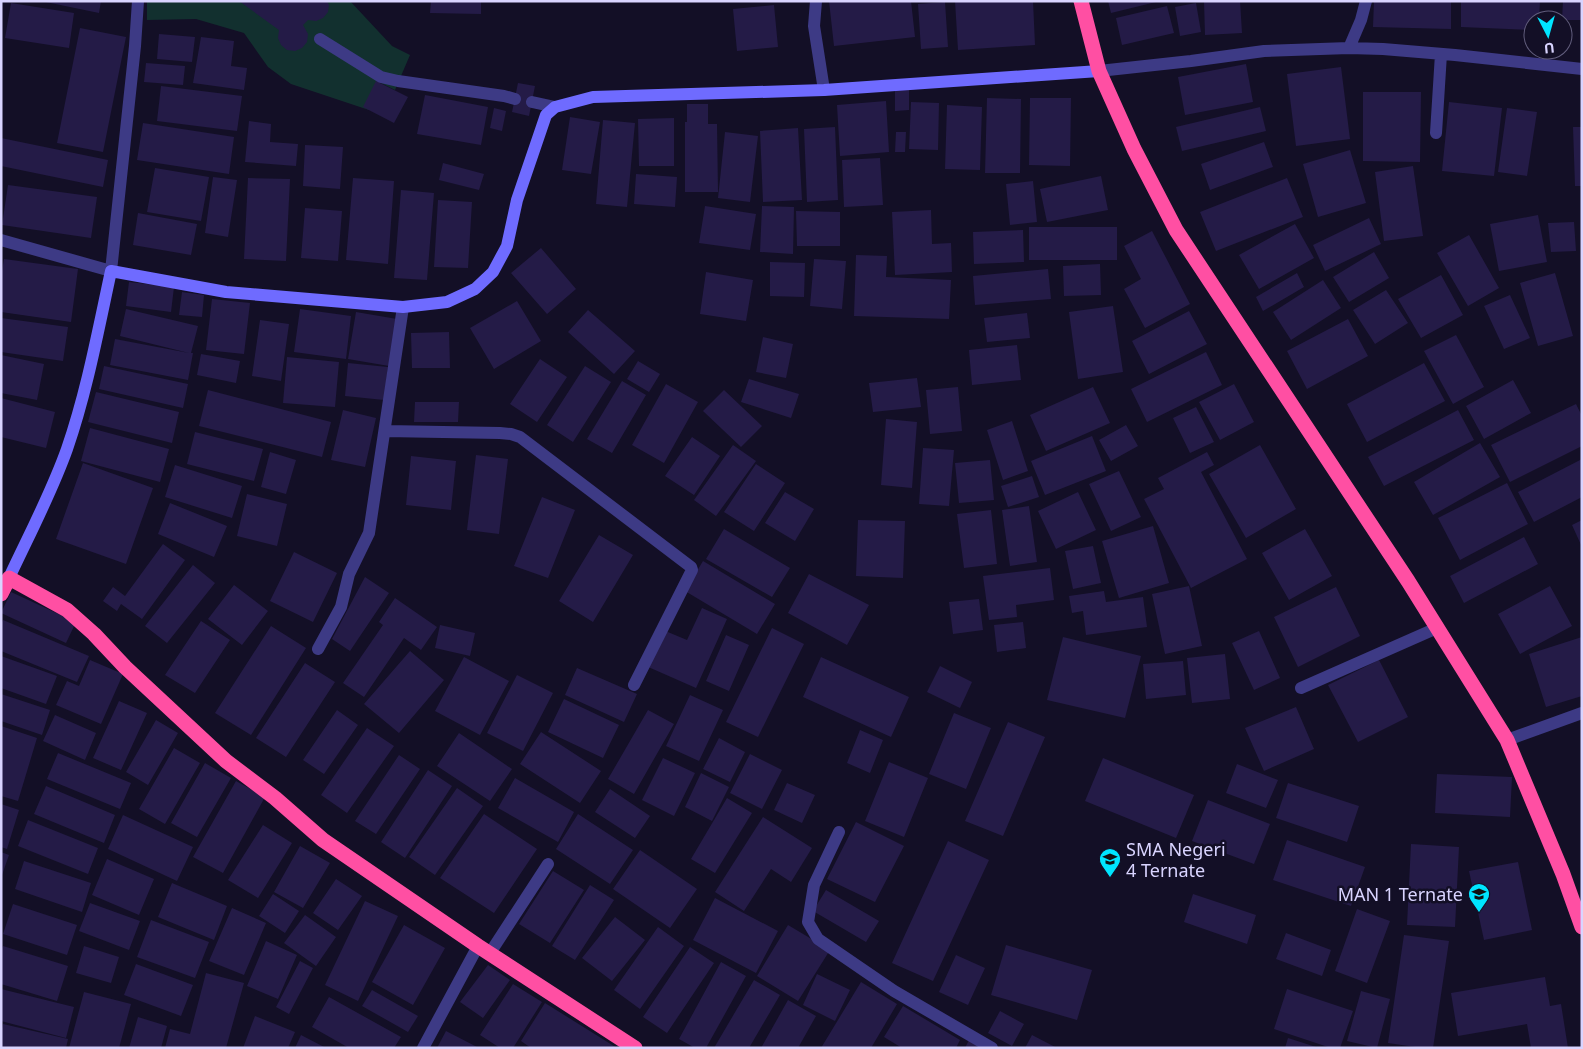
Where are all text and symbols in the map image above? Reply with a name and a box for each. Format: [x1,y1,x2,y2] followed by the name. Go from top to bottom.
[1523,10,1573,60] north arrow
[1543,38,1556,58] text: U
[1126,837,1226,882] place label: SMA Negeri 4 Ternate
[1098,847,1122,878] school or university icon: SMA Negeri 4 Ternate
[1338,882,1463,906] place label: MAN 1 Ternate
[1467,882,1491,913] school or university icon: MAN 1 Ternate

